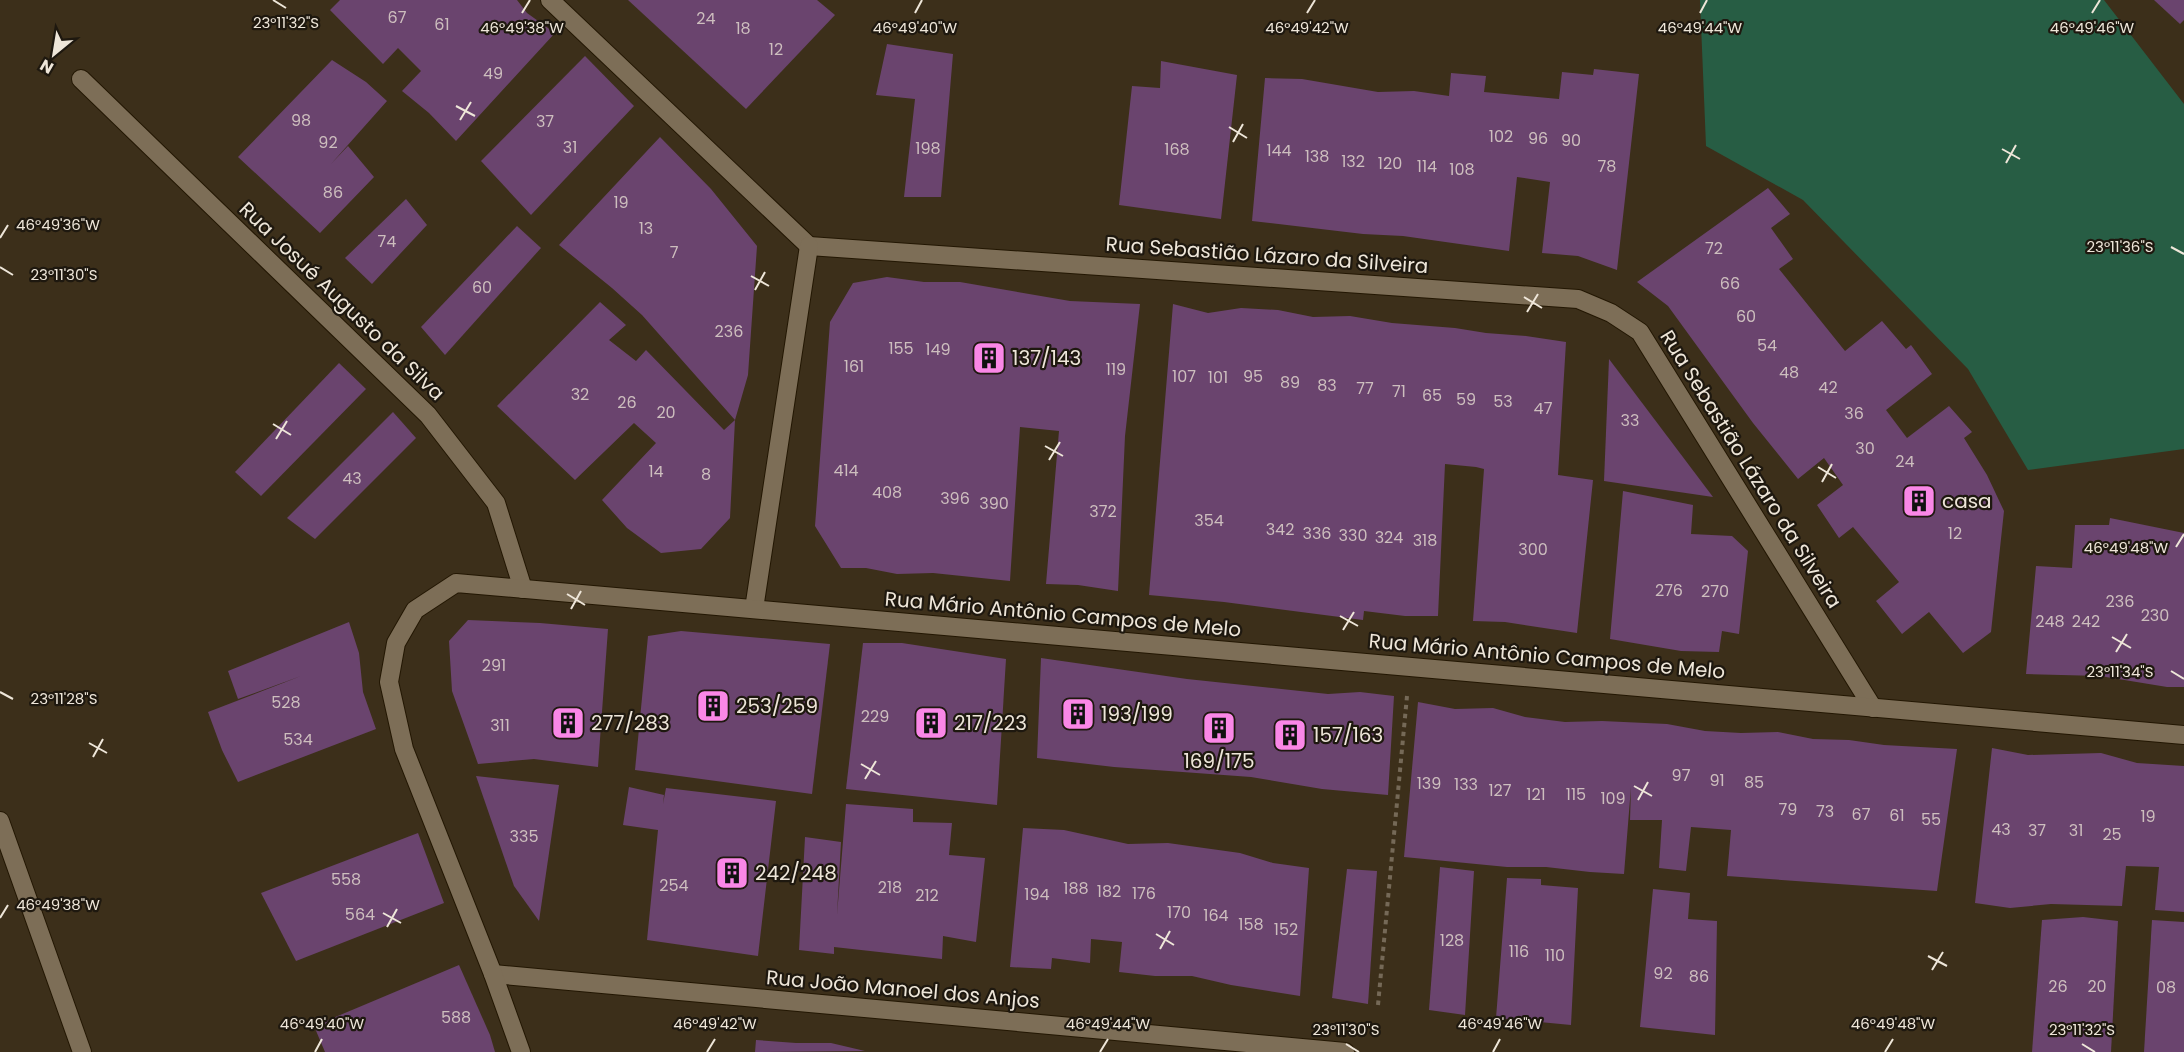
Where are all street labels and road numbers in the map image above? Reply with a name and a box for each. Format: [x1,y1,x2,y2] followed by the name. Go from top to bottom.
[233,195,451,407] street label: Rua Josué Augusto da Silva
[1105,230,1429,280] street label: Rua Sebastião Lázaro da Silveira
[1653,325,1849,613] street label: Rua Sebastião Lázaro da Silveira
[884,584,1242,644] street label: Rua Mário Antônio Campos de Melo
[1368,626,1726,686] street label: Rua Mário Antônio Campos de Melo
[765,963,1041,1015] street label: Rua João Manoel dos Anjos

